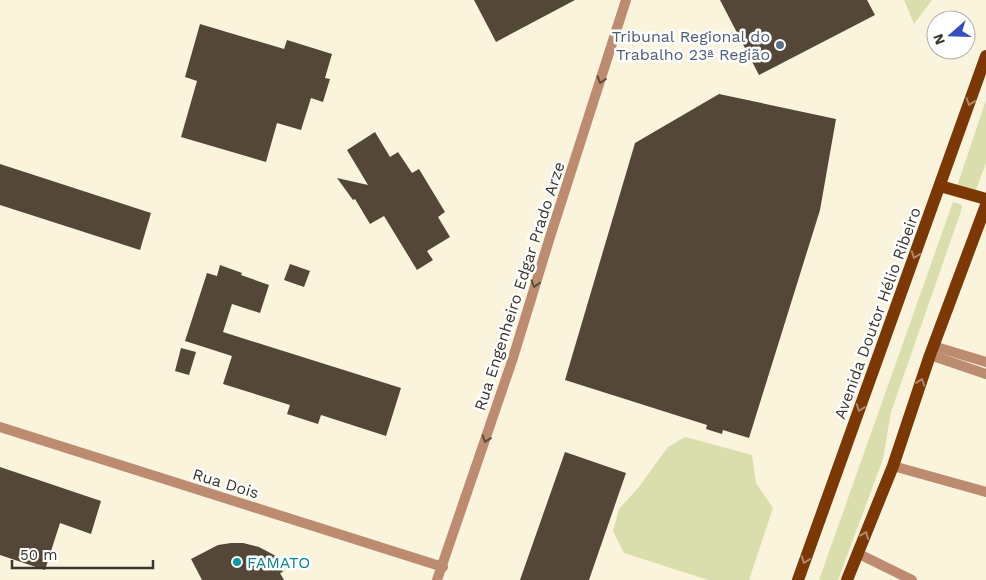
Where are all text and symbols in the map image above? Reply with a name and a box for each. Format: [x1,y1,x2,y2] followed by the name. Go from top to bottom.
[926,10,976,60] north arrow
[612,27,770,64] place label: Tribunal Regional do Trabalho 23ª Região
[929,32,948,47] text: N
[774,39,786,51] marker: Tribunal Regional do Trabalho 23ª Região
[596,75,606,83] one-way arrow
[966,97,976,105] one-way arrow
[470,159,569,413] street label: Rua Engenheiro Edgar Prado Arze
[830,205,925,422] street label: Avenida Doutor Hélio Ribeiro
[911,250,921,258] one-way arrow
[531,280,541,288] one-way arrow
[915,378,925,387] one-way arrow
[856,403,866,411] one-way arrow
[481,434,491,443] one-way arrow
[190,464,261,503] street label: Rua Dois
[859,531,869,539] one-way arrow
[12,538,154,570] scale bar
[20,546,57,564] text: 50 m
[247,553,310,572] place label: FAMATO
[231,556,243,568] marker: FAMATO
[801,556,811,564] one-way arrow

